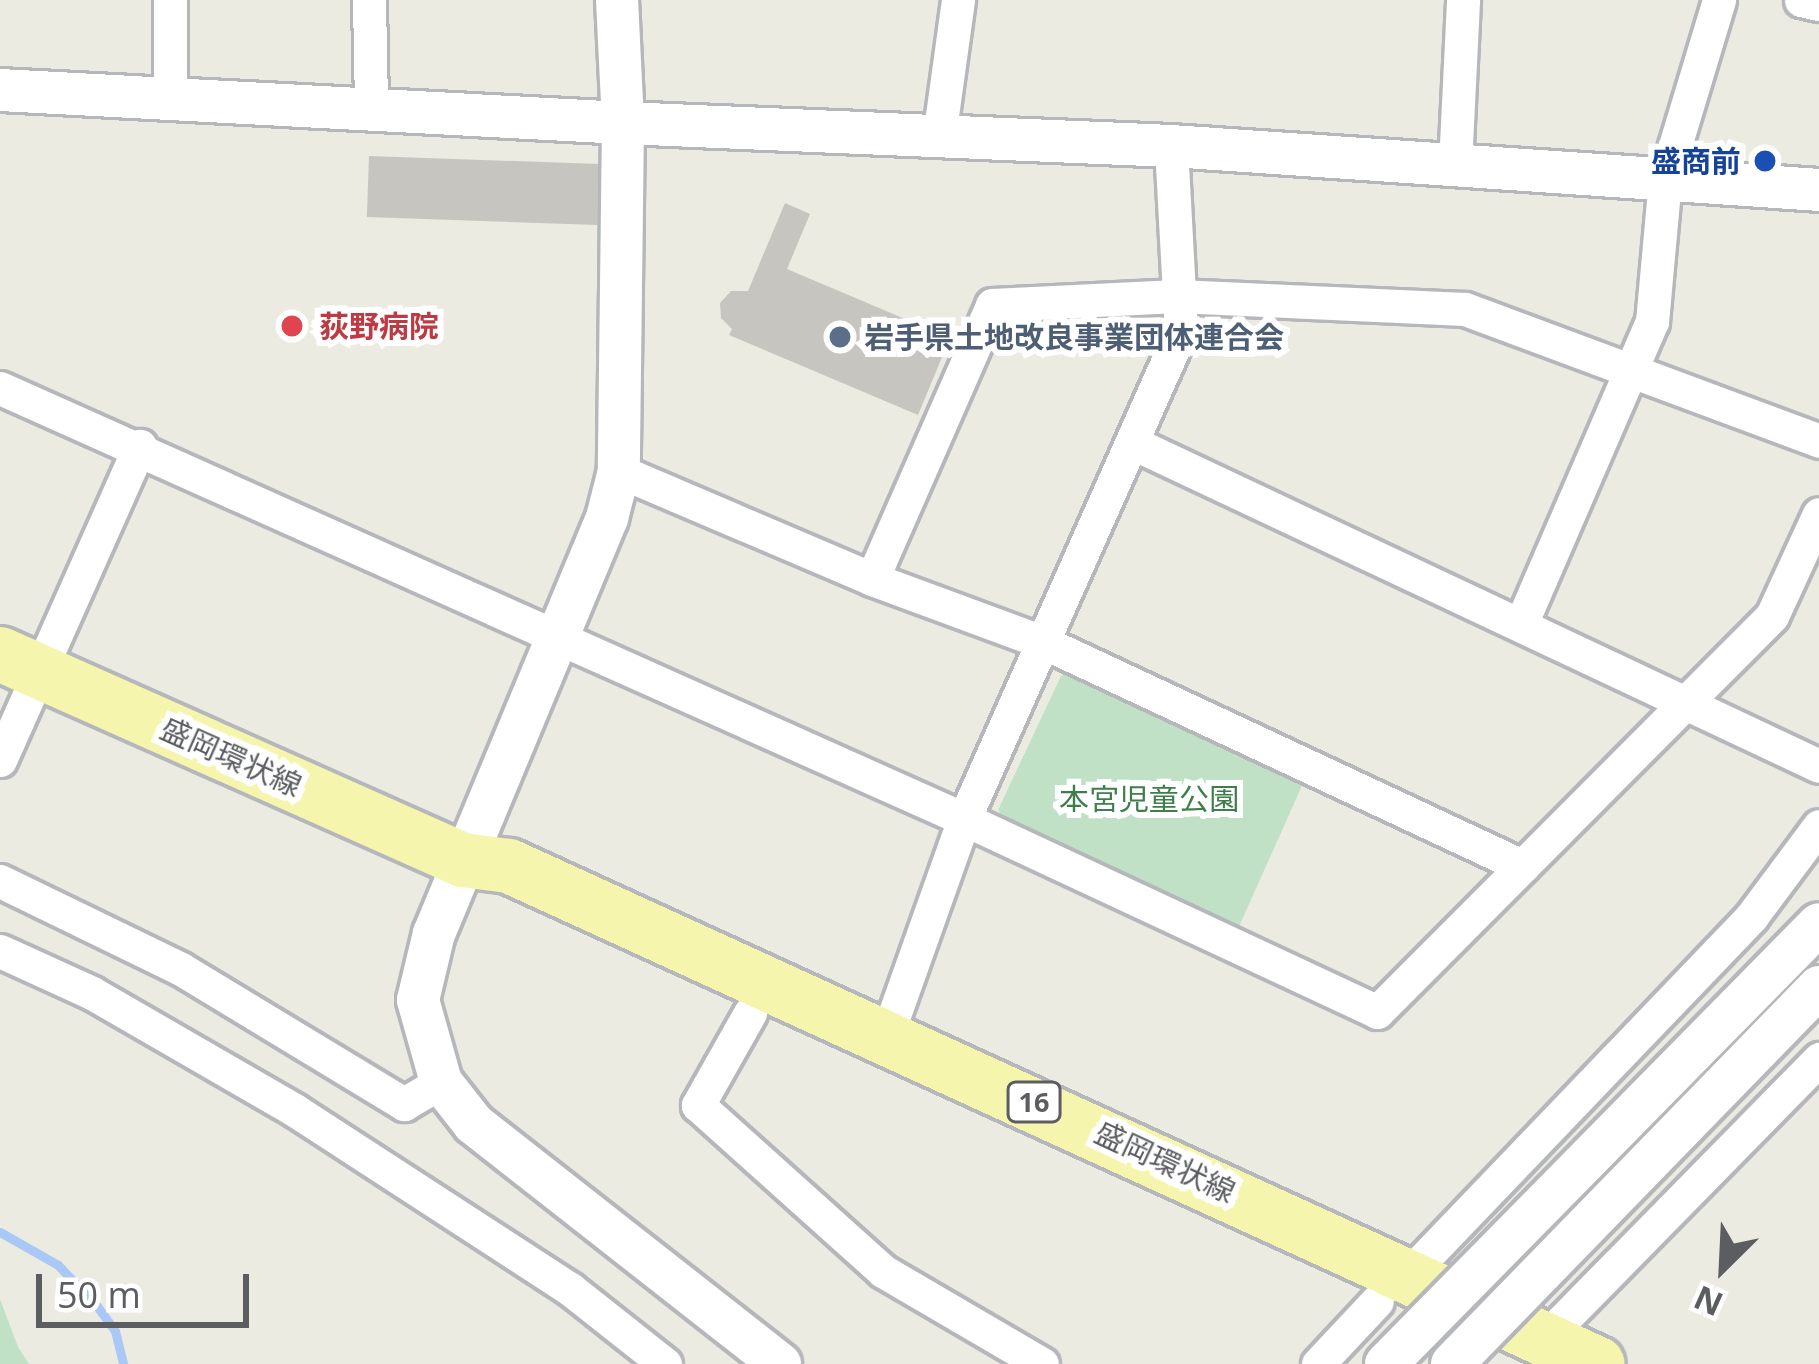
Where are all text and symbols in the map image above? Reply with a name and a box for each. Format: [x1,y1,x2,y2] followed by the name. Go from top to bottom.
[1651,143,1741,179] place label: 盛商前
[1752,148,1778,174] marker: 盛商前
[319,308,439,344] place label: 荻野病院
[276,310,308,342] marker: 荻野病院
[864,319,1284,355] place label: 岩手県土地改良事業団体連合会
[827,324,853,350] marker: 岩手県土地改良事業団体連合会
[155,710,307,804] street label: 盛岡環状線
[1059,781,1239,817] park label: 本宮児童公園
[1004,1081,1064,1123] road number: 16
[1089,1114,1241,1210] street label: 盛岡環状線
[1663,1208,1783,1328] north arrow
[42,1250,255,1324] scale bar
[57,1270,141,1319] text: 50 m
[1687,1275,1730,1327] text: N

